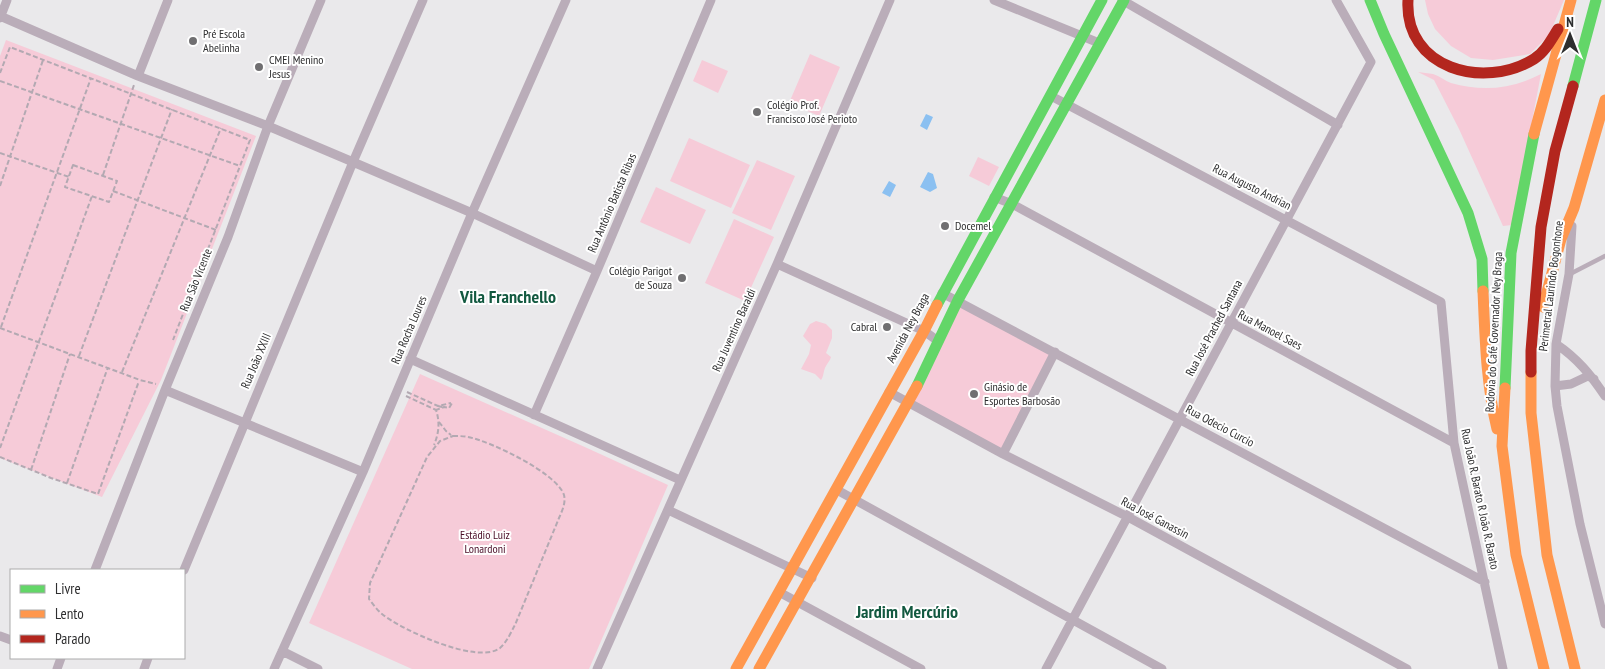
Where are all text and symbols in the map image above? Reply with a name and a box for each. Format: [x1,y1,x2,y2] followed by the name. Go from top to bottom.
[1545,10,1595,60] north arrow
[1566,13,1574,31] text: N
[203,26,245,55] place label: Pré Escola Abelinha
[187,35,199,47] marker: Pré Escola Abelinha
[268,52,324,81] place label: CMEI Menino Jesus
[253,61,265,73] marker: CMEI Menino Jesus
[767,97,857,126] place label: Colégio Prof. Francisco José Perioto
[751,106,763,118] marker: Colégio Prof. Francisco José Perioto
[584,151,639,255] street label: Rua Antônio Batista Ribas
[1210,160,1294,213] street label: Rua Augusto Andrian
[955,218,991,233] place label: Docemel
[939,220,951,232] marker: Docemel
[1535,220,1566,352] street label: Perimetral Laurindo Bogonhone
[176,246,215,313] street label: Rua São Vicente
[1482,251,1505,413] street label: Rodovia do Café Governador Ney Braga
[609,263,673,292] place label: Colégio Parigot de Souza
[676,272,688,284] marker: Colégio Parigot de Souza
[1182,277,1245,378] street label: Rua José Prached Santana
[459,285,556,308] district label: Vila Franchello
[709,286,759,374] street label: Rua Juventino Baraldi
[883,290,932,365] street label: Avenida Ney Braga
[387,293,430,366] street label: Rua Rocha Loures
[1236,306,1305,353] street label: Rua Manoel Saes
[851,319,877,334] place label: Cabral
[881,321,893,333] marker: Cabral
[237,331,274,391] street label: Rua João XXIII
[984,379,1060,408] place label: Ginásio de Esportes Barbosão
[968,388,980,400] marker: Ginásio de Esportes Barbosão
[1183,401,1257,450] street label: Rua Odecio Curcio
[1458,427,1503,571] street label: Rua João R. Barato R João R. Barato
[1119,493,1192,542] street label: Rua José Ganassin
[460,527,510,556] park label: Estádio Luiz Lonardoni
[10,569,185,659] legend
[55,579,81,598] text: Livre
[855,600,958,623] district label: Jardim Mercúrio
[55,604,84,623] text: Lento
[55,629,90,648] text: Parado

